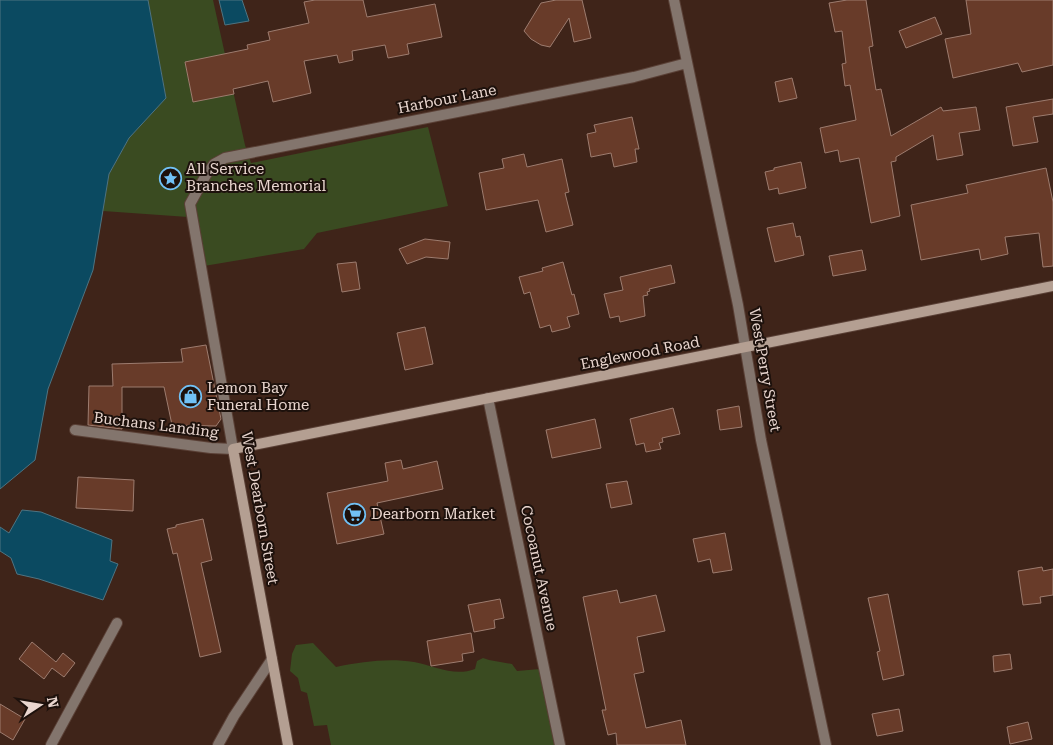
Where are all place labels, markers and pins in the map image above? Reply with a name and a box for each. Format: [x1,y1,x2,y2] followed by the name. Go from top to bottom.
[186,160,326,195] place label: All Service Branches Memorial
[158,166,182,190] place icon: All Service Branches Memorial
[207,379,309,414] place label: Lemon Bay Funeral Home
[179,385,203,409] shop icon: Lemon Bay Funeral Home
[343,502,367,526] supermarket icon: Dearborn Market
[371,505,495,523] place label: Dearborn Market

